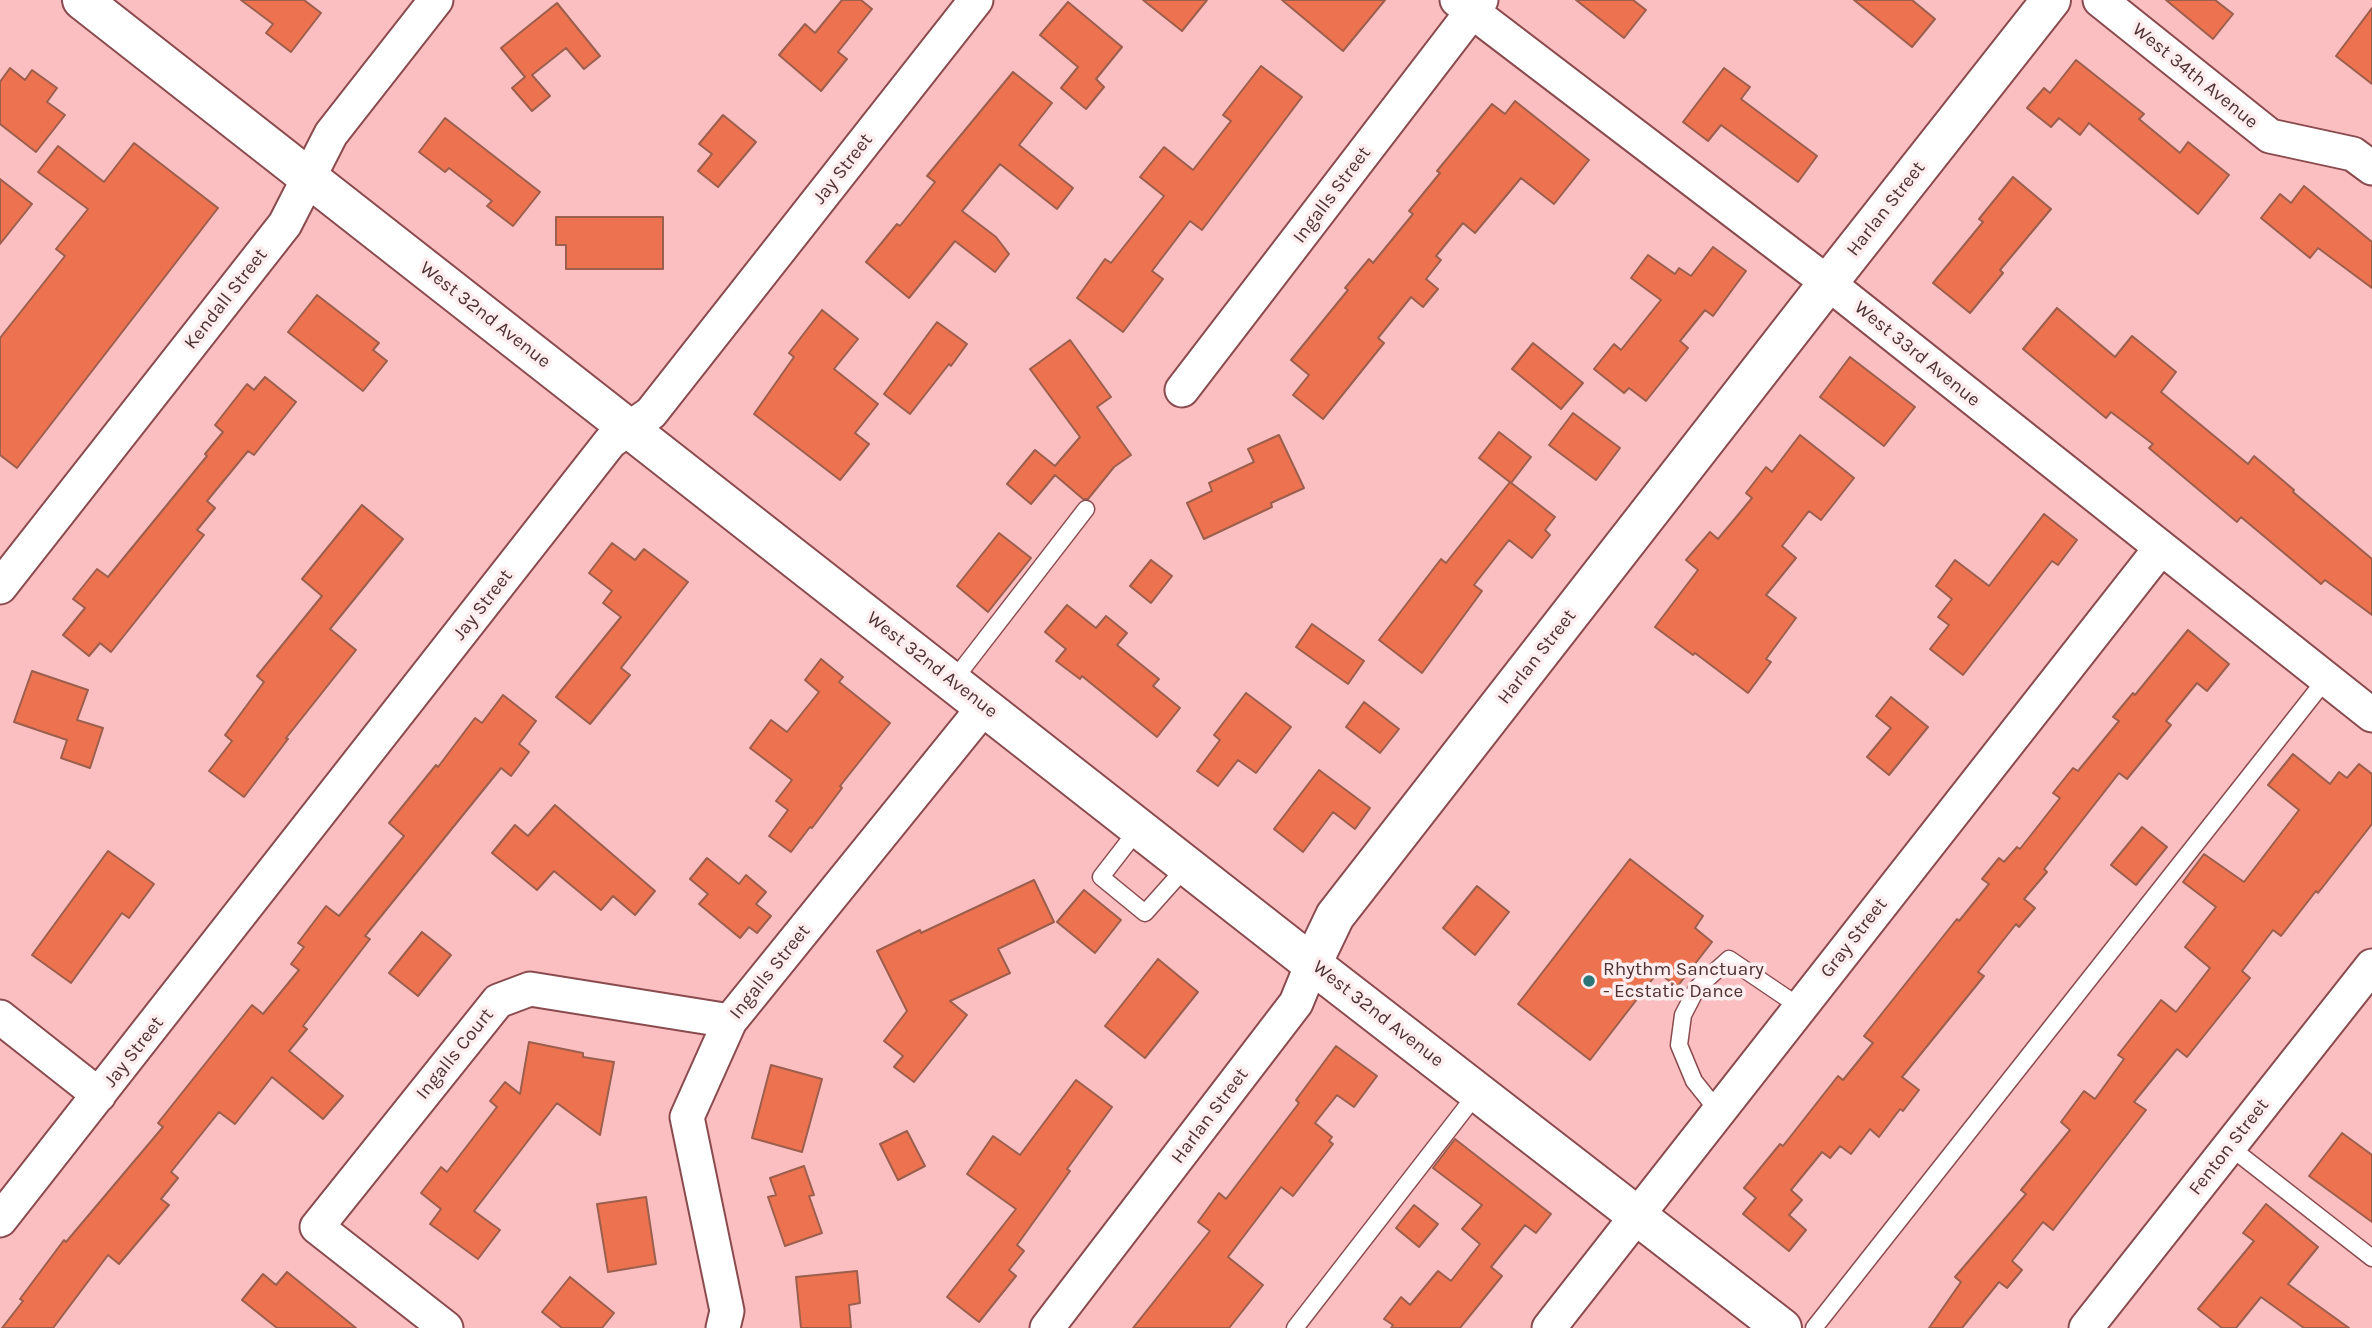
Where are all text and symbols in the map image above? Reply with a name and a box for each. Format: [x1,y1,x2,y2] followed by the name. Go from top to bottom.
[2127,18,2263,134] street label: West 34th Avenue
[808,129,878,209] street label: Jay Street
[1288,142,1376,248] street label: Ingalls Street
[1842,157,1930,261] street label: Harlan Street
[180,244,272,354] street label: Kendall Street
[415,257,555,373] street label: West 32nd Avenue
[1849,296,1985,412] street label: West 33rd Avenue
[448,565,518,645] street label: Jay Street
[1493,605,1581,709] street label: Harlan Street
[862,607,1002,723] street label: West 32nd Avenue
[1816,894,1892,982] street label: Gray Street
[725,920,815,1024] street label: Ingalls Street
[1308,956,1448,1072] street label: West 32nd Avenue
[1603,959,1764,1003] place label: Rhythm Sanctuary - Ecstatic Dance
[1581,973,1597,989] marker: Rhythm Sanctuary - Ecstatic Dance
[411,1004,499,1104] street label: Ingalls Court
[99,1012,169,1092] street label: Jay Street
[1167,1064,1253,1168] street label: Harlan Street
[2184,1094,2274,1200] street label: Fenton Street

